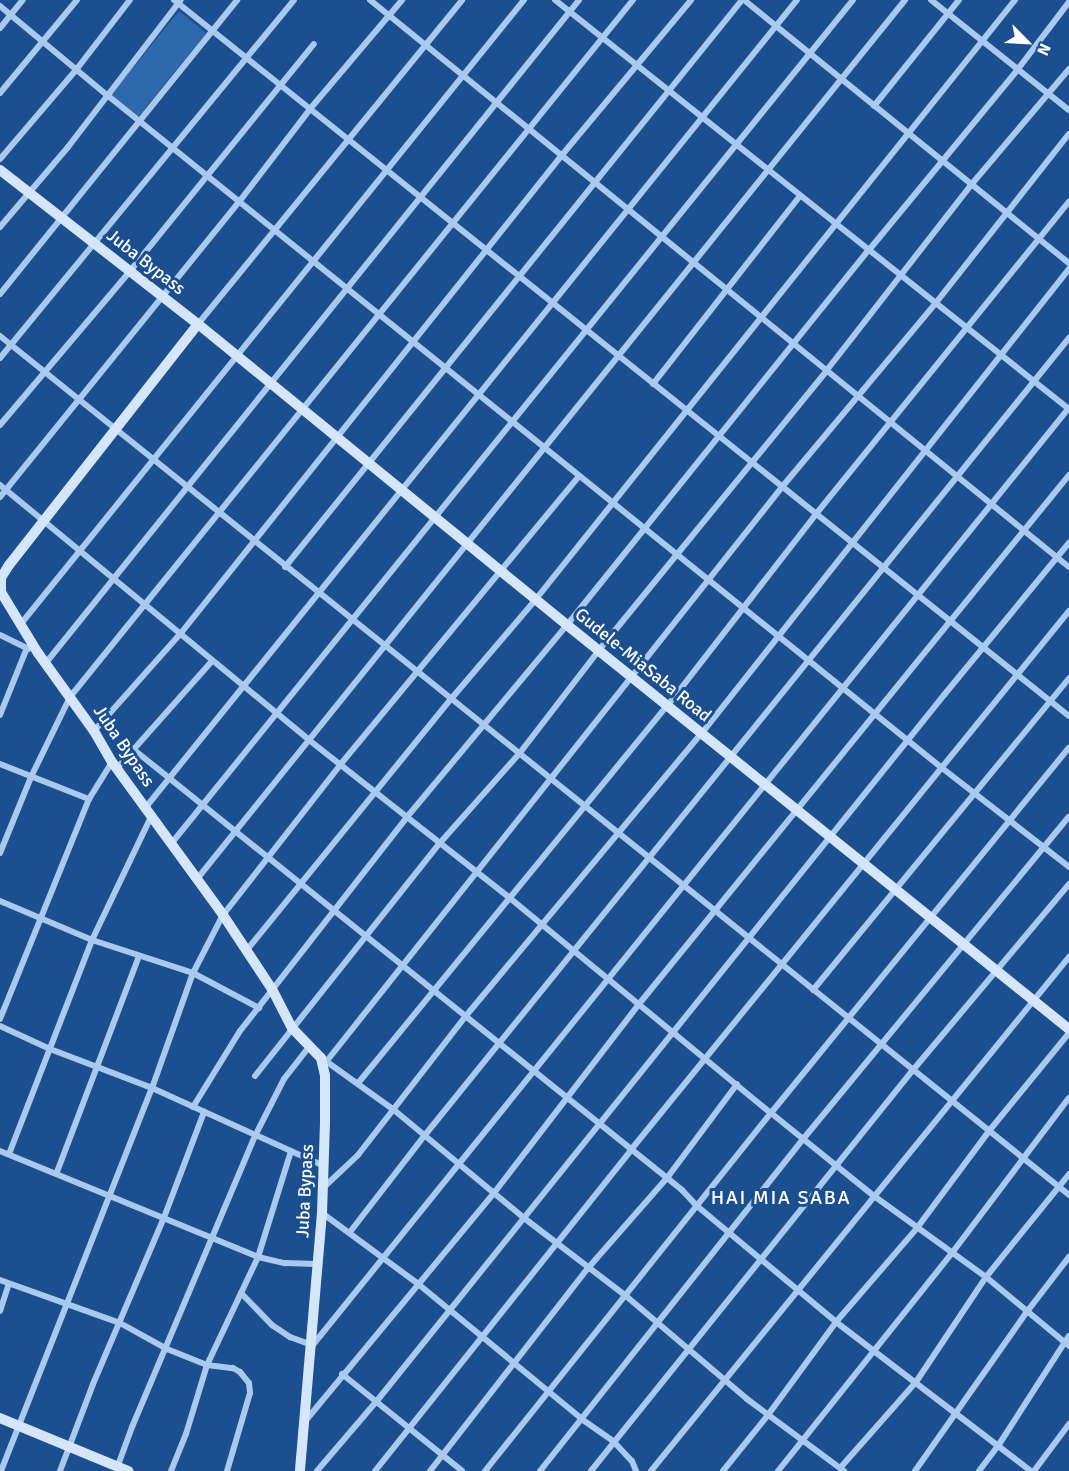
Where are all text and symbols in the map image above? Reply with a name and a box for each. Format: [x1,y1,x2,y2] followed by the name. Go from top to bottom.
[997,12,1057,72] north arrow
[1032,40,1055,58] text: N
[102,225,190,299] street label: Juba Bypass
[570,603,716,727] street label: Gudele-MiaSaba Road
[89,701,159,791] street label: Juba Bypass
[292,1144,318,1238] street label: Juba Bypass
[711,1185,851,1209] district label: HAI MIA SABA

